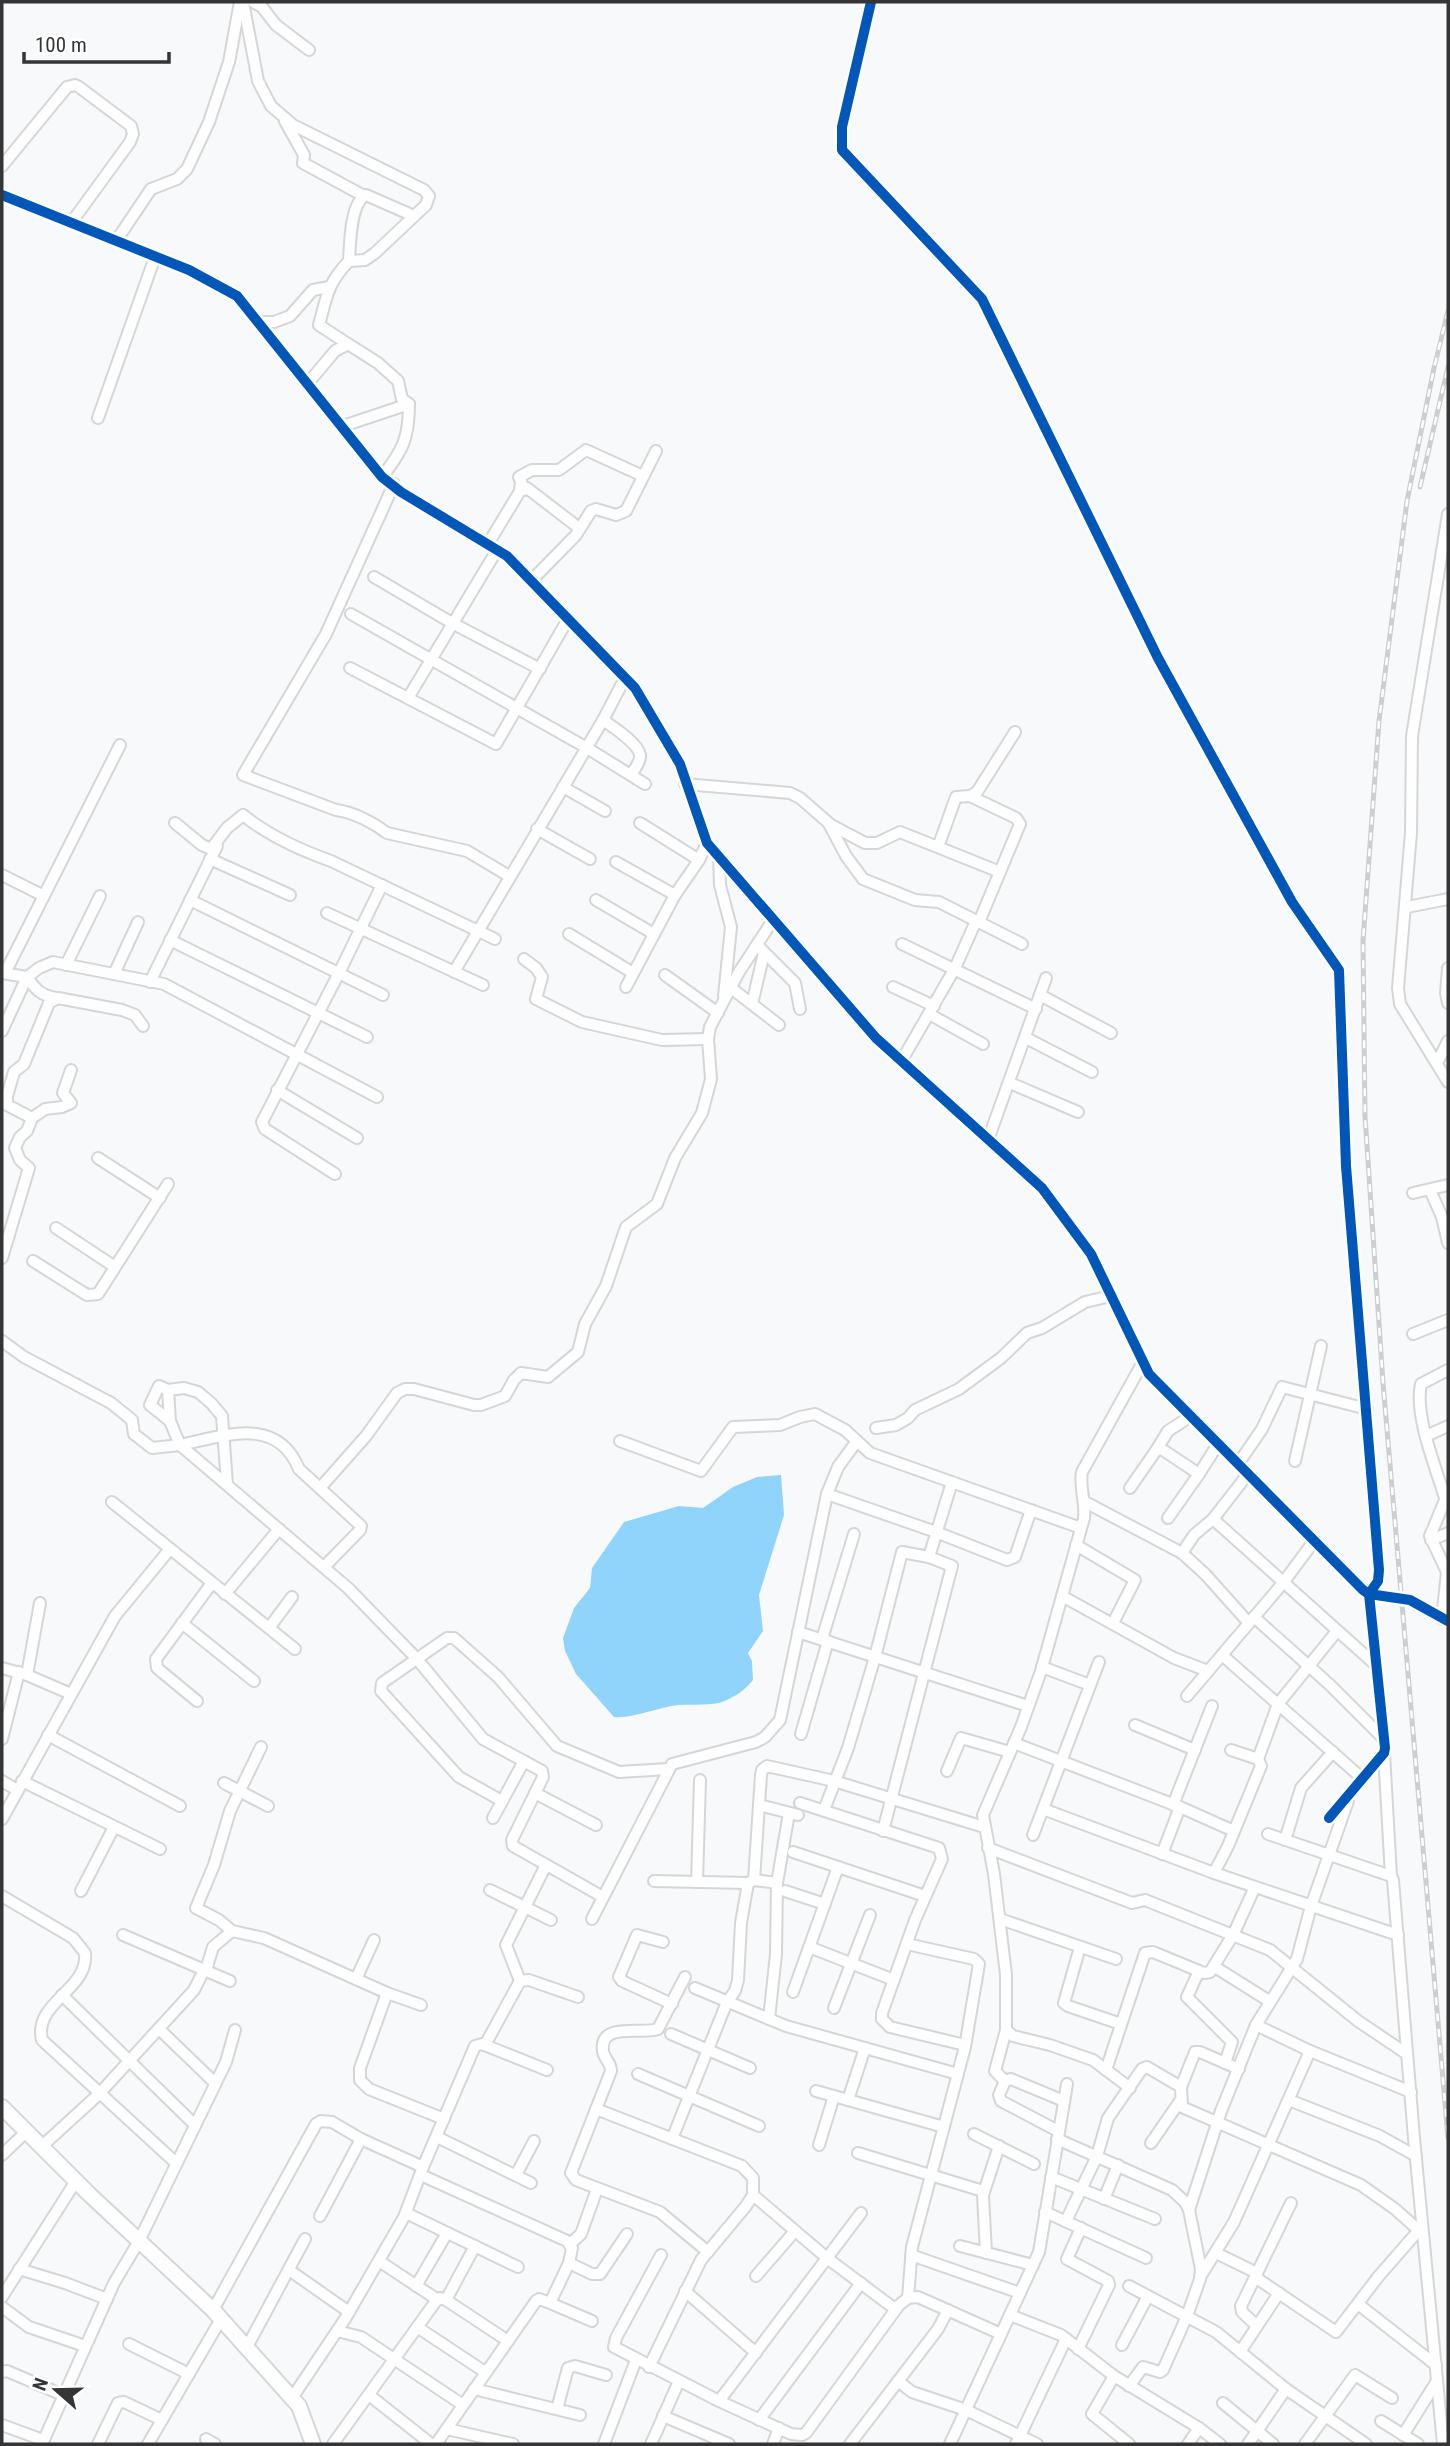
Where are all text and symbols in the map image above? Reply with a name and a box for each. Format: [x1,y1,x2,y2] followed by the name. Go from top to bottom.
[24,21,170,65] scale bar
[35,33,87,57] text: 100 m
[21,2355,91,2425] north arrow
[28,2375,53,2394] text: N

